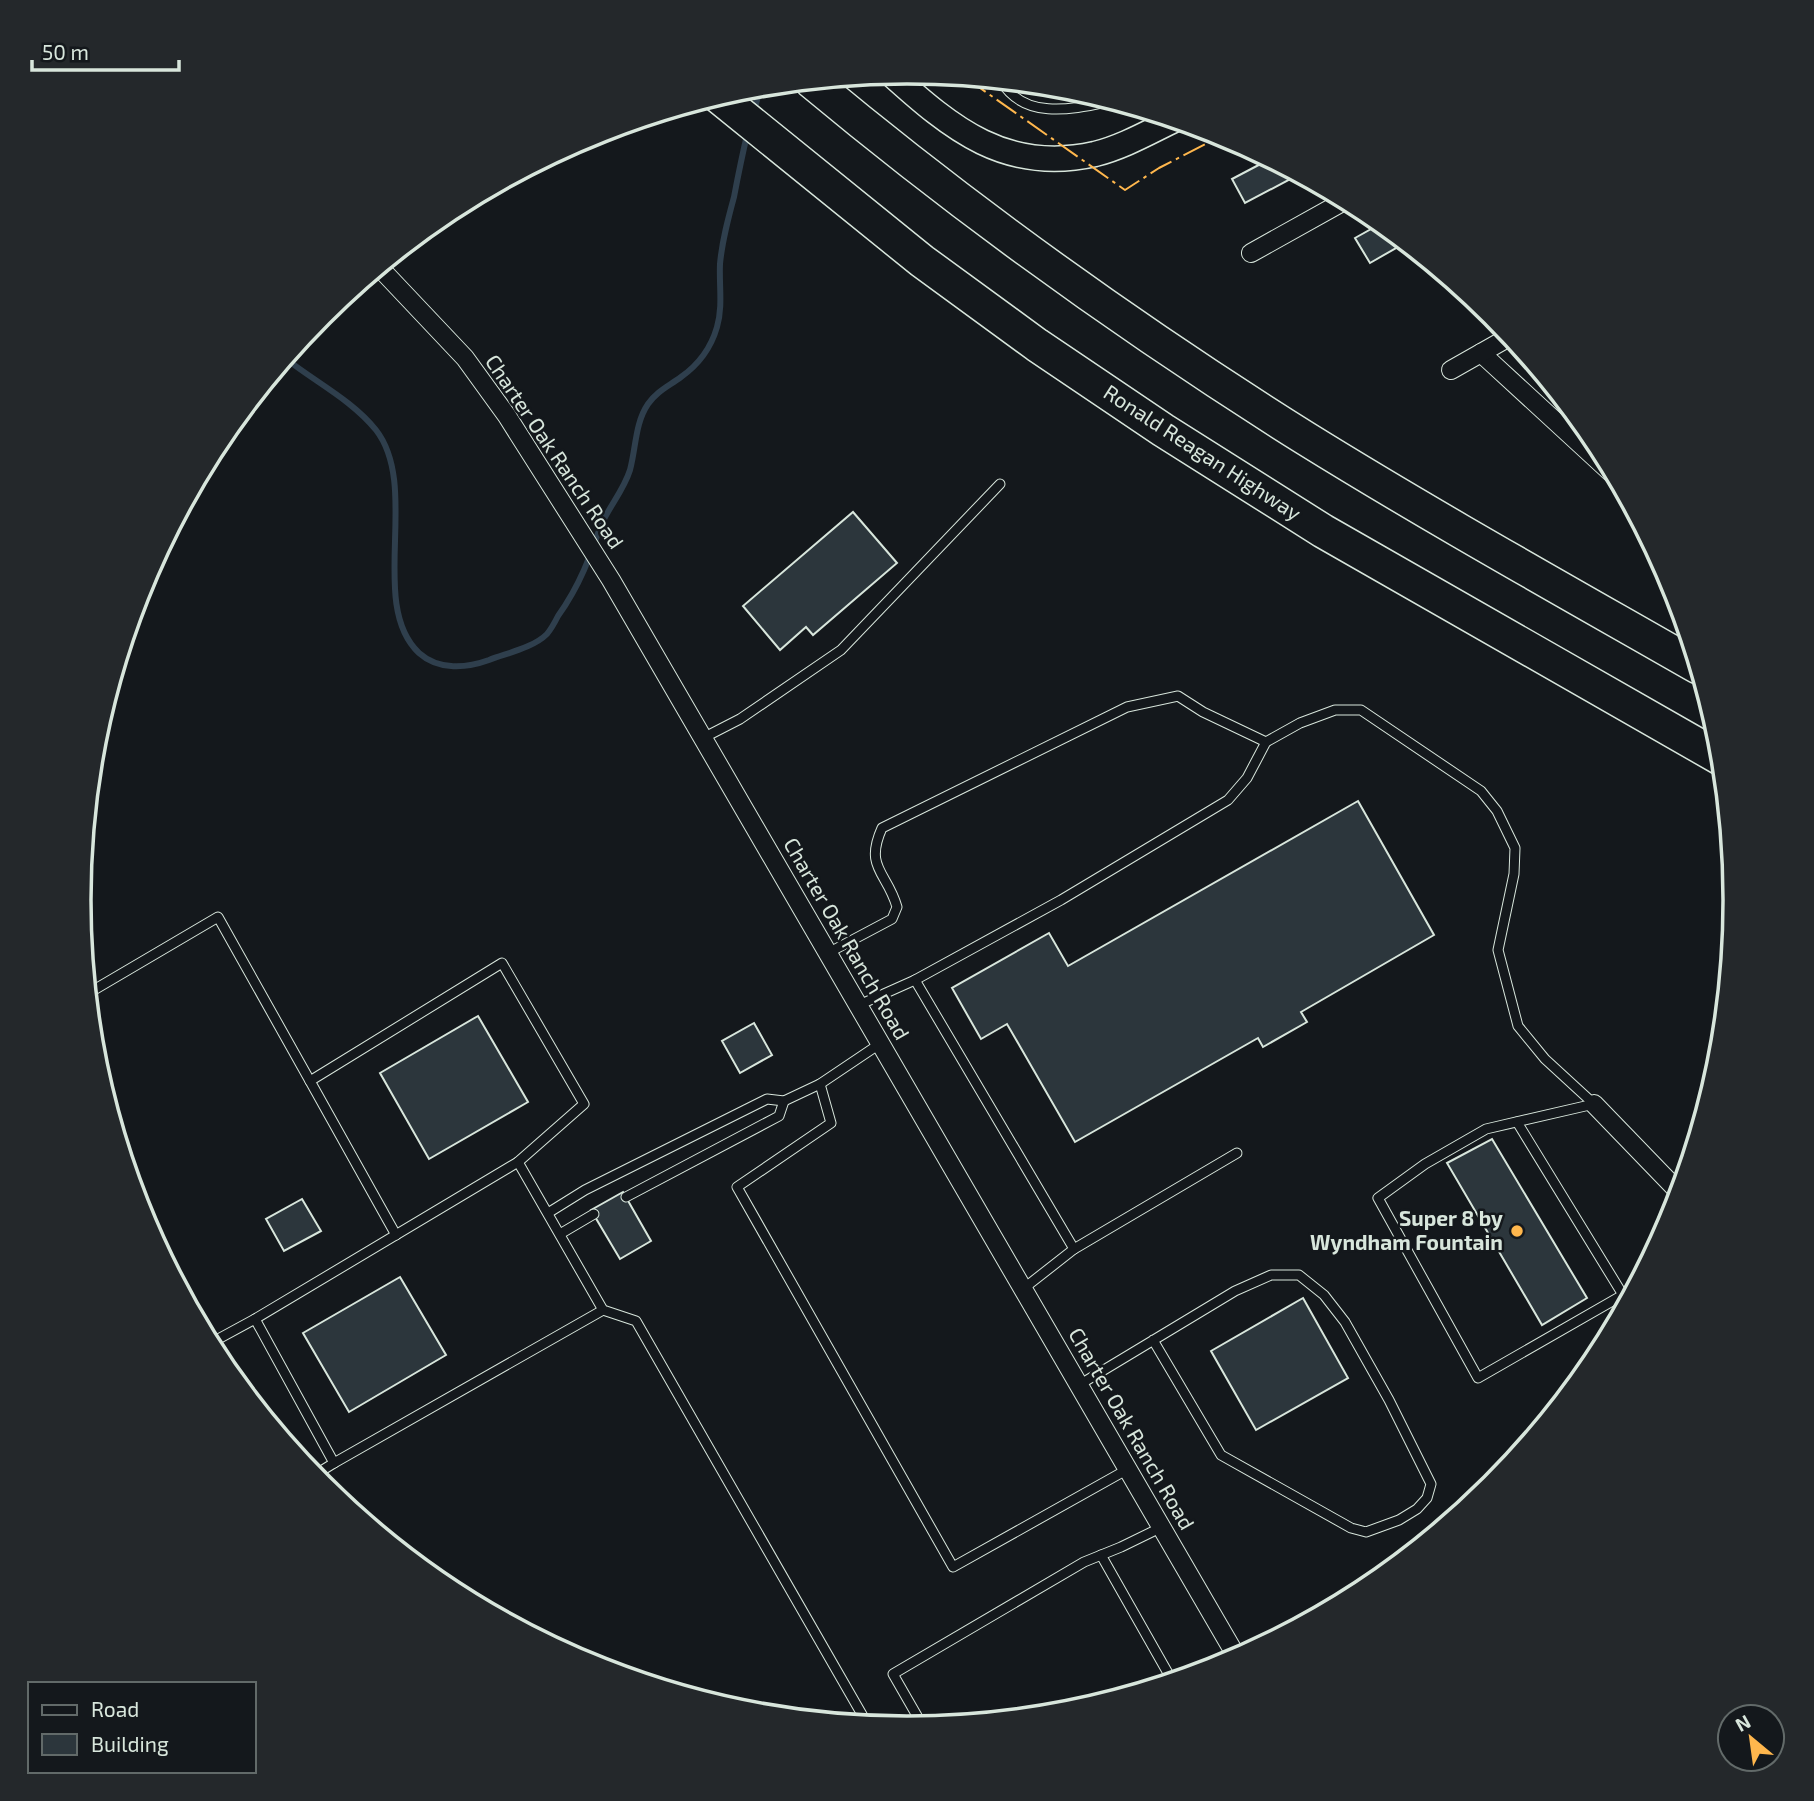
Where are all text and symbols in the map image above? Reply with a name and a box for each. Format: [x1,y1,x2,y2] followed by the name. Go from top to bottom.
[32,28,178,72] scale bar
[42,39,89,64] text: 50 m
[481,349,630,553] street label: Charter Oak Ranch Road
[1099,379,1306,525] street label: Ronald Reagan Highway
[779,833,915,1044] street label: Charter Oak Ranch Road
[1310,1205,1503,1255] place label: Super 8 by Wyndham Fountain
[1509,1223,1525,1239] marker: Super 8 by Wyndham Fountain
[1064,1323,1200,1534] street label: Charter Oak Ranch Road
[28,1682,256,1773] legend
[91,1696,139,1721] text: Road
[1716,1703,1786,1773] north arrow
[1731,1709,1754,1736] text: N
[91,1731,169,1756] text: Building

